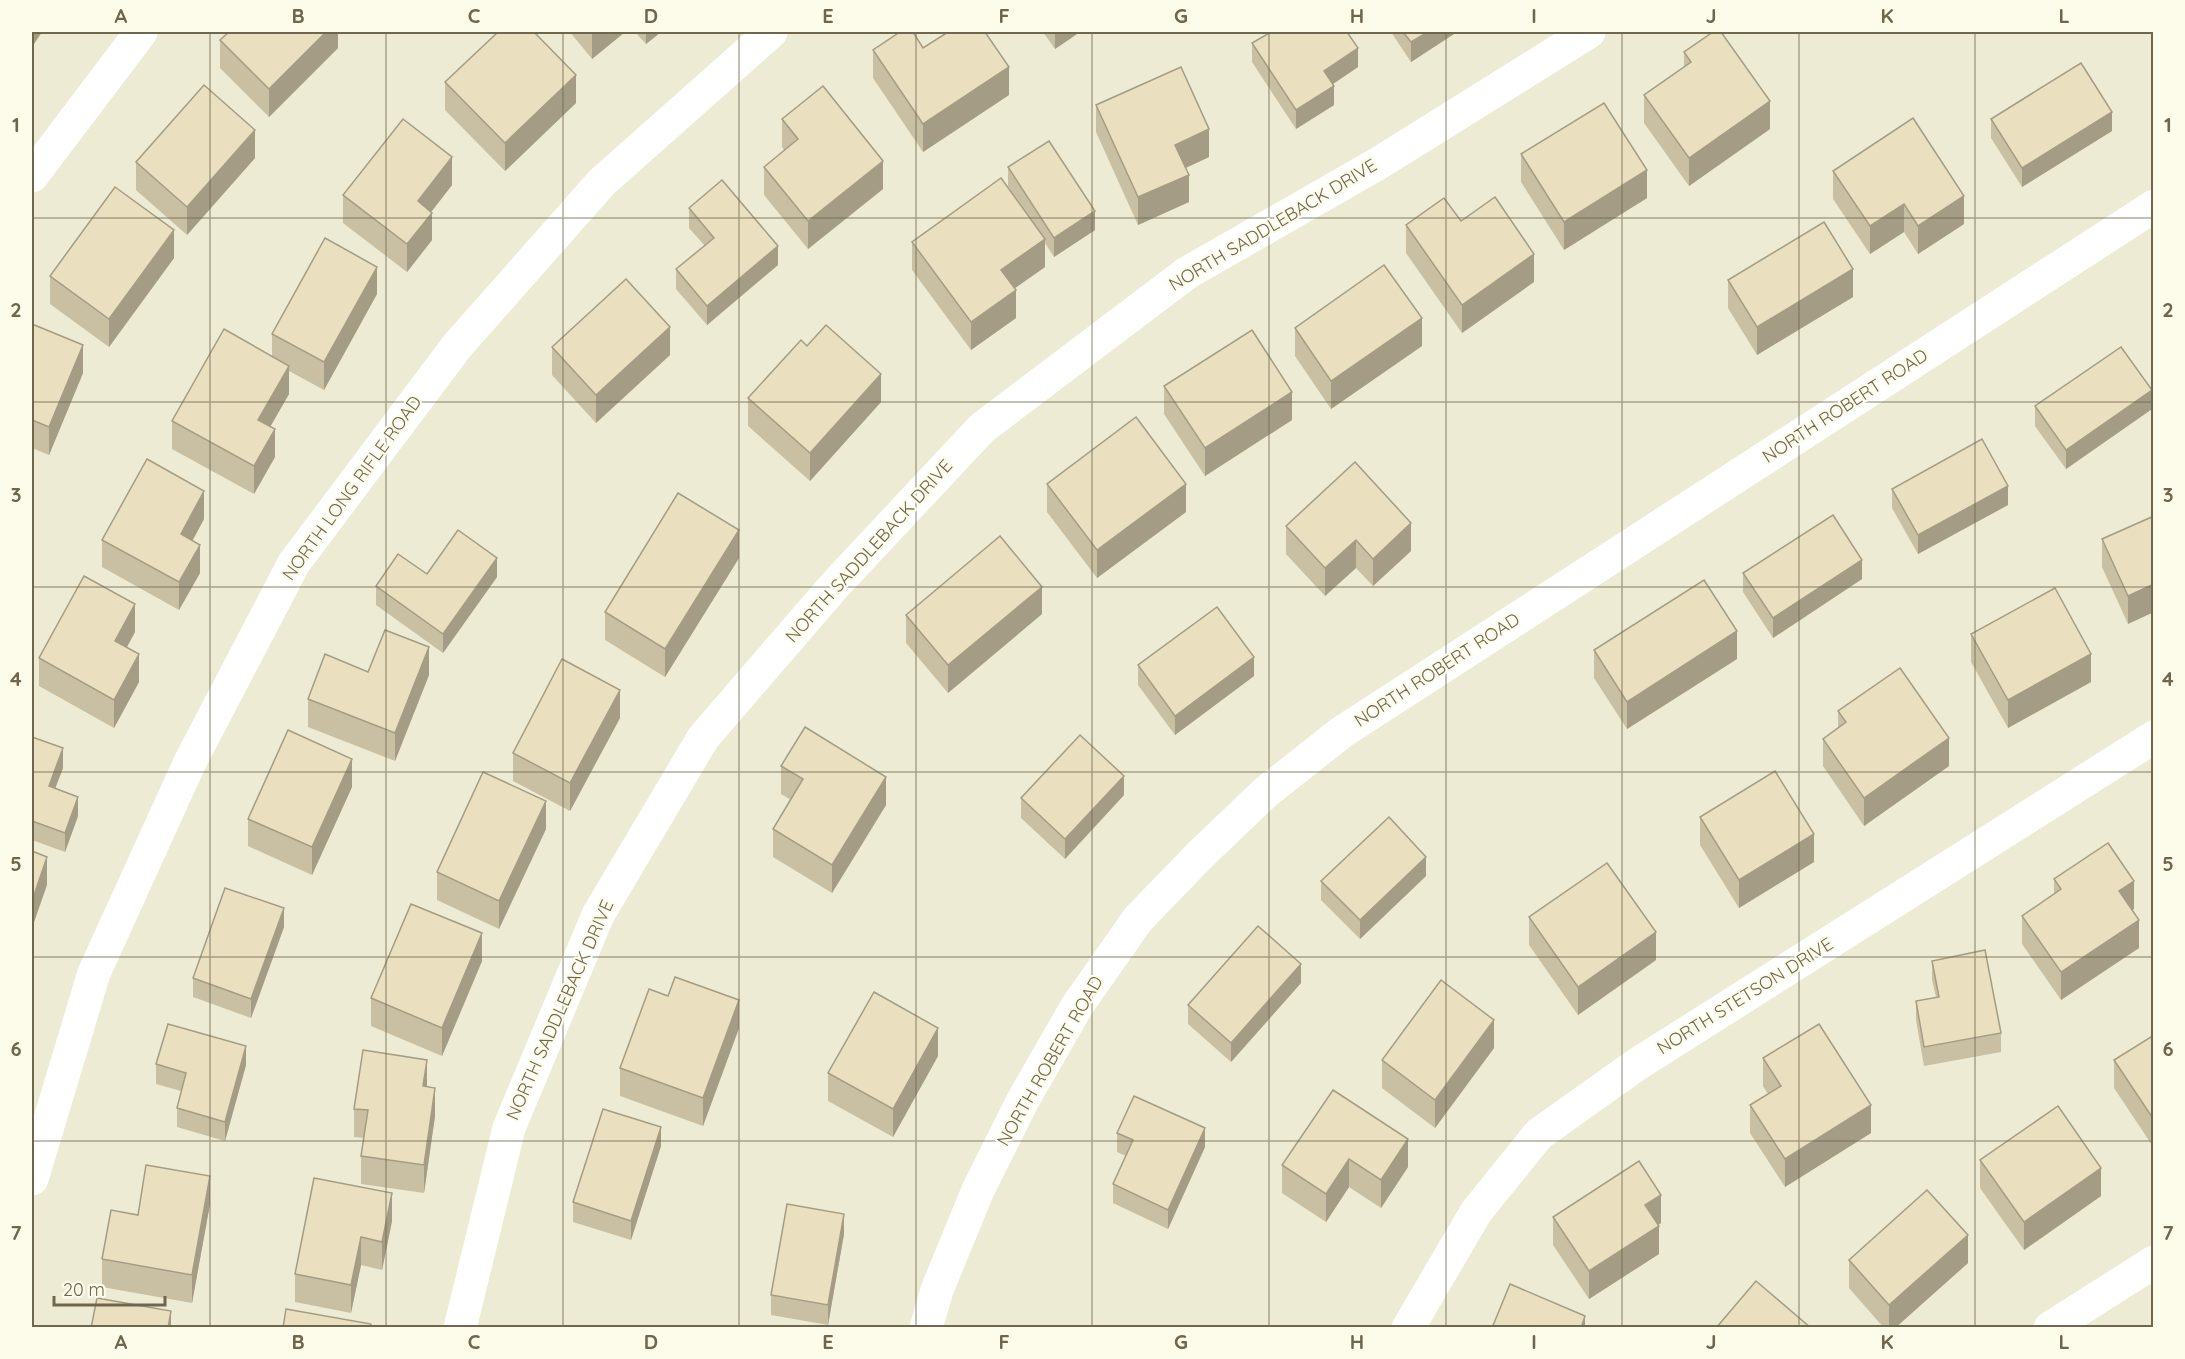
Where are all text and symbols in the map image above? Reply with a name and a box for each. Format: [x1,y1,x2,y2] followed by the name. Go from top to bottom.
[115,3,128,28] text: A
[291,3,305,28] text: B
[468,3,481,28] text: C
[644,3,658,28] text: D
[822,3,834,28] text: E
[998,3,1010,28] text: F
[1174,3,1188,28] text: G
[1350,3,1364,28] text: H
[1531,3,1537,28] text: I
[1705,3,1717,28] text: J
[1880,3,1894,28] text: K
[2058,3,2070,28] text: L
[12,112,20,137] text: 1
[2164,112,2172,137] text: 1
[1165,153,1381,296] street label: NORTH SADDLEBACK DRIVE
[10,297,22,322] text: 2
[2162,297,2174,322] text: 2
[1758,343,1932,468] street label: NORTH ROBERT ROAD
[277,391,426,585] street label: NORTH LONG RIFLE ROAD
[780,454,957,647] street label: NORTH SADDLEBACK DRIVE
[11,482,21,507] text: 3
[2163,482,2173,507] text: 3
[1350,607,1524,732] street label: NORTH ROBERT ROAD
[10,666,22,691] text: 4
[2162,666,2174,691] text: 4
[10,851,22,876] text: 5
[2162,851,2174,876] text: 5
[500,896,619,1123] street label: NORTH SADDLEBACK DRIVE
[1653,932,1837,1059] street label: NORTH STETSON DRIVE
[991,971,1108,1150] street label: NORTH ROBERT ROAD
[10,1036,22,1061] text: 6
[2162,1036,2174,1061] text: 6
[11,1220,22,1245] text: 7
[2163,1220,2174,1245] text: 7
[54,1269,165,1307] scale bar
[63,1278,105,1301] text: 20 m
[115,1329,128,1354] text: A
[291,1329,305,1354] text: B
[468,1329,481,1354] text: C
[644,1329,658,1354] text: D
[822,1329,834,1354] text: E
[998,1329,1010,1354] text: F
[1174,1329,1188,1354] text: G
[1350,1329,1364,1354] text: H
[1531,1329,1537,1354] text: I
[1705,1329,1717,1354] text: J
[1880,1329,1894,1354] text: K
[2058,1329,2070,1354] text: L

